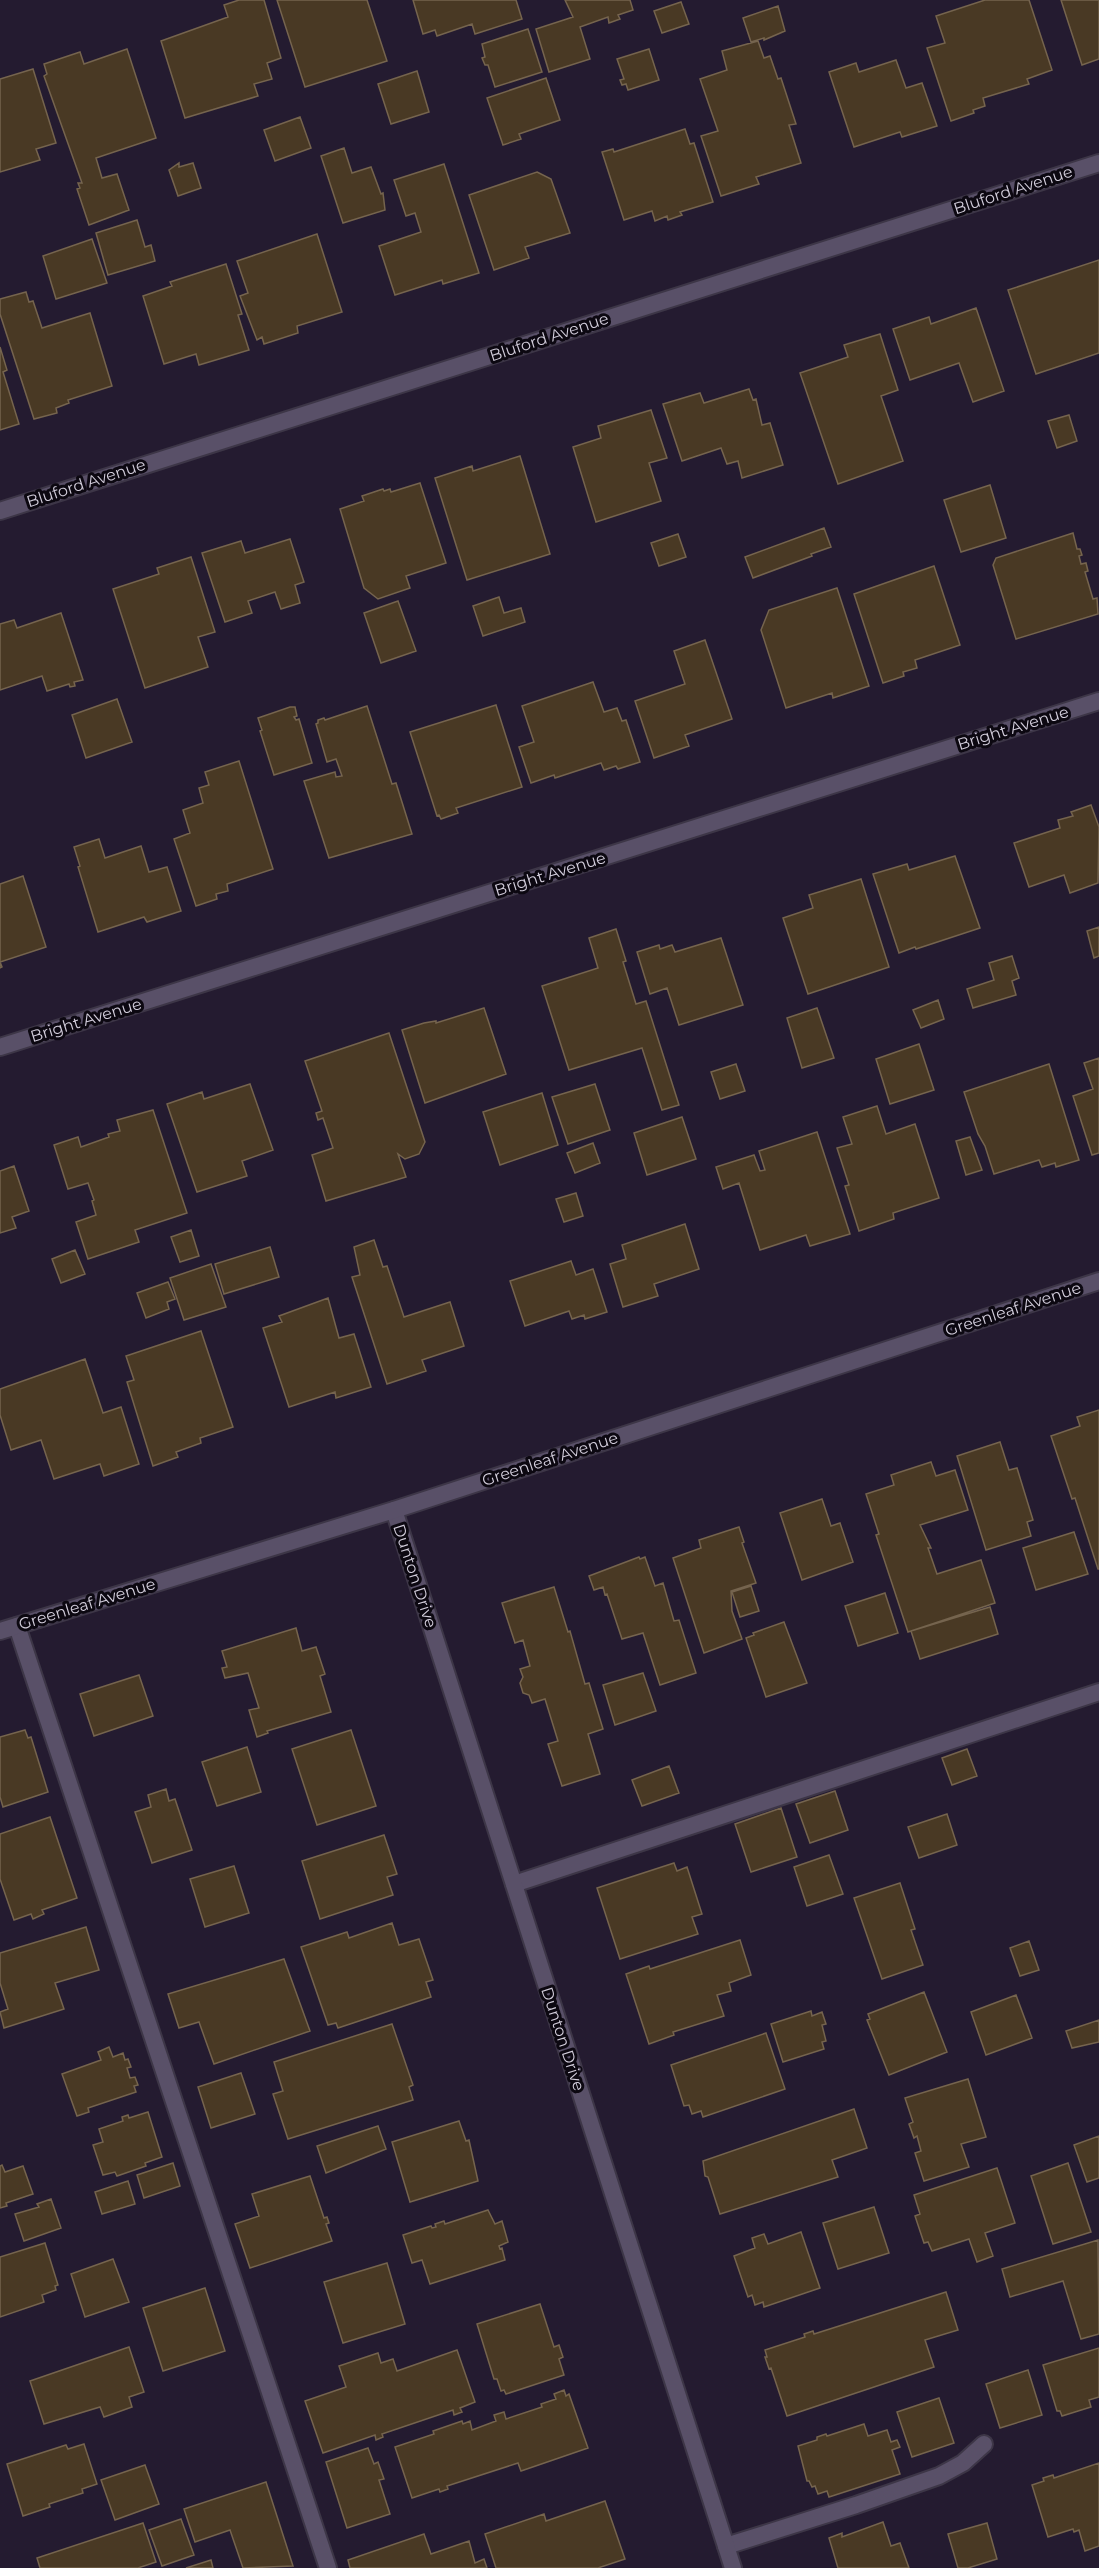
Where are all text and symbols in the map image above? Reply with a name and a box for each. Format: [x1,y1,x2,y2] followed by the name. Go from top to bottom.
[951,162,1075,218] street label: Bluford Avenue
[487,309,611,365] street label: Bluford Avenue
[24,455,148,511] street label: Bluford Avenue
[955,702,1071,754] street label: Bright Avenue
[492,848,608,900] street label: Bright Avenue
[28,994,144,1046] street label: Bright Avenue
[943,1278,1083,1340] street label: Greenleaf Avenue
[480,1428,620,1490] street label: Greenleaf Avenue
[389,1522,441,1630] street label: Dunton Drive
[16,1574,158,1634] street label: Greenleaf Avenue
[537,1985,589,2093] street label: Dunton Drive

